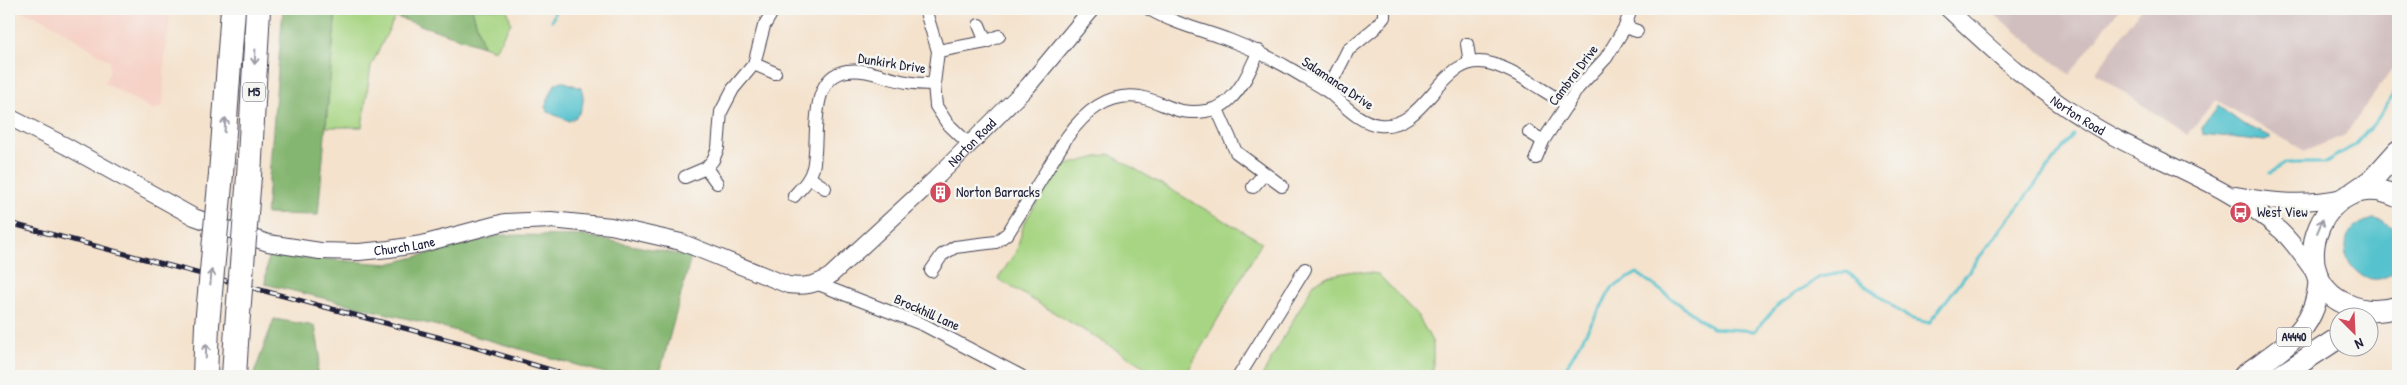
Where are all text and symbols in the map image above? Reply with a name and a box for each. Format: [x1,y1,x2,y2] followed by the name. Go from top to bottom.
[1543,40,1602,109] street label: Cambrai Drive
[857,48,928,77] street label: Dunkirk Drive
[251,49,260,65] one-way arrow
[1299,52,1378,114] street label: Salamanca Drive
[243,82,265,101] road number: M5
[2047,90,2109,140] street label: Norton Road
[943,113,1000,170] street label: Norton Road
[220,117,229,133] one-way arrow
[928,180,952,204] building icon: Norton Barracks
[956,182,1040,201] place label: Norton Barracks
[2229,200,2253,224] bus stop icon: West View
[2257,202,2308,221] place label: West View
[2316,219,2326,234] one-way arrow
[373,231,437,259] street label: Church Lane
[206,269,216,285] one-way arrow
[891,289,964,335] street label: Brockhill Lane
[2330,308,2380,358] north arrow
[2276,328,2312,347] road number: A4440
[2352,334,2367,355] text: N
[201,343,211,359] one-way arrow

